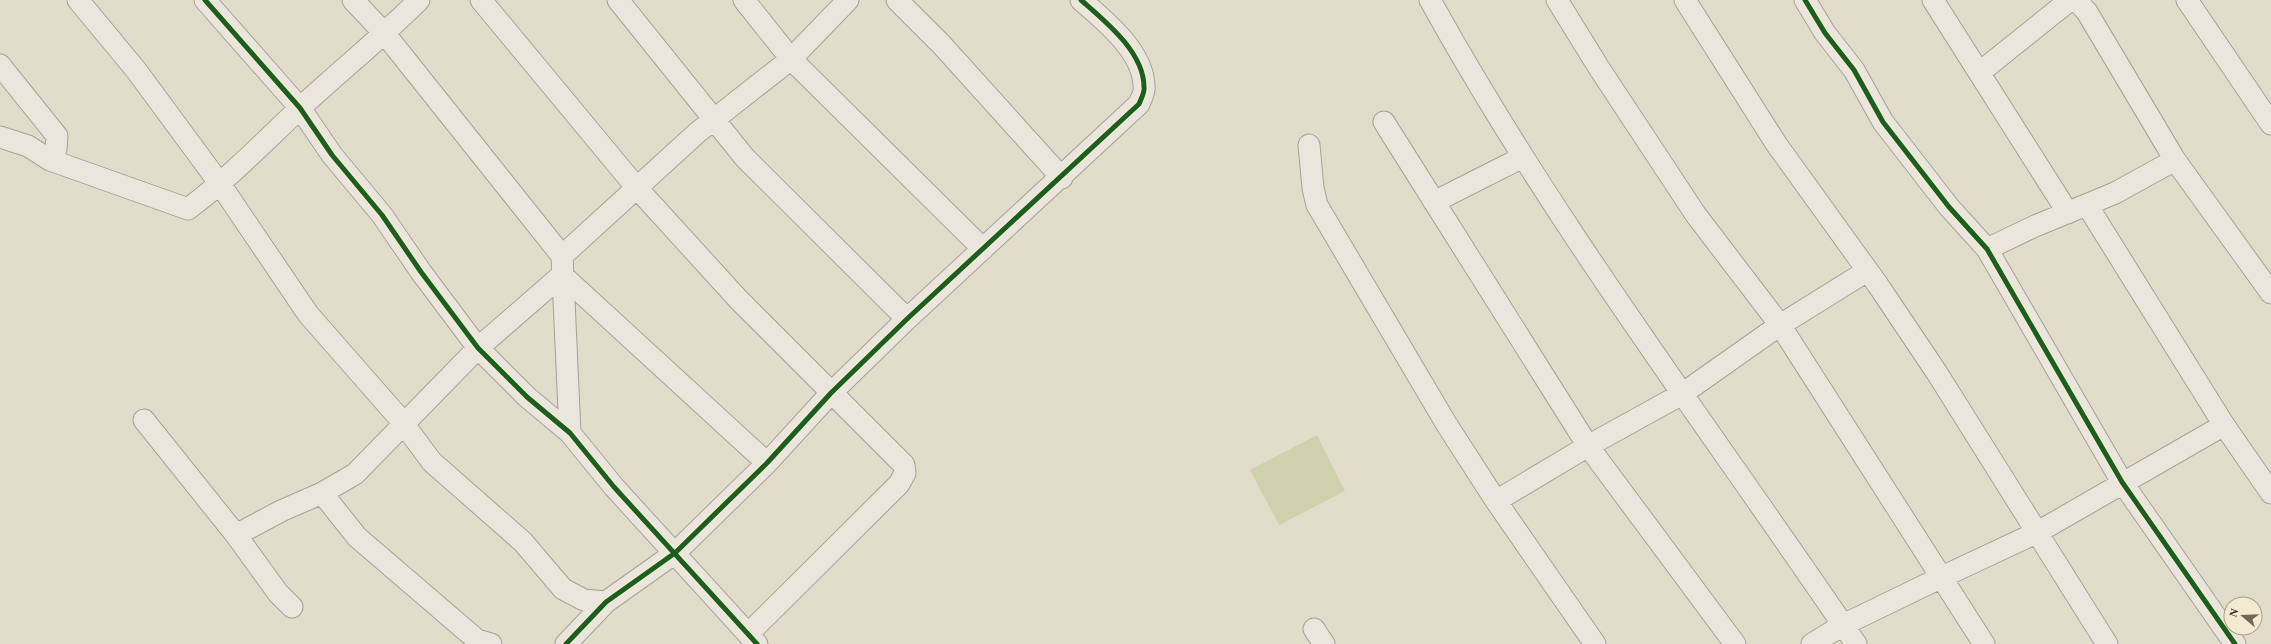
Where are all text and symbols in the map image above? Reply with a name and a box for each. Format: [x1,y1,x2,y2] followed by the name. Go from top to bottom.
[2223,596,2263,636] north arrow
[2227,607,2241,618] text: N

